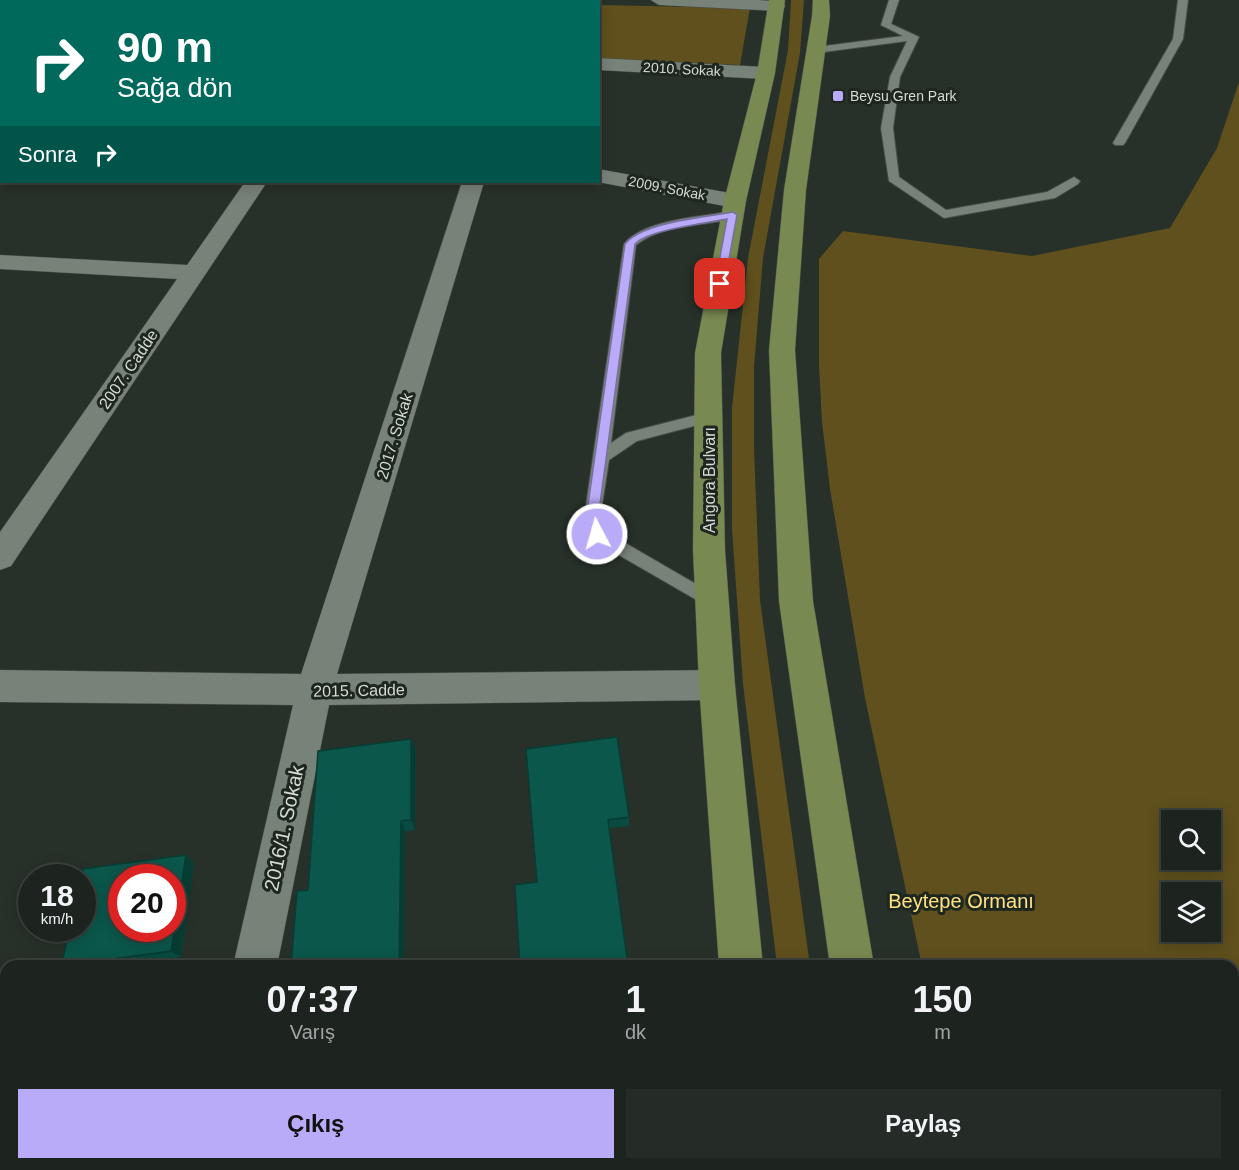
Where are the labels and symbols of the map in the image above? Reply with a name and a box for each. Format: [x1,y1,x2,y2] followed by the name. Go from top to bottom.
[643,59,722,79] street label: 2010. Sokak
[850,88,958,104] place label: Beysu Gren Park
[831,89,845,103] marker: Beysu Gren Park
[627,173,708,203] street label: 2009. Sokak
[694,258,745,309] pin
[96,326,161,412] street label: 2007. Cadde
[373,390,416,481] street label: 2017. Sokak
[701,427,718,533] street label: Angora Bulvarı
[565,502,629,566] position arrow
[313,681,405,700] street label: 2015. Cadde
[260,762,308,893] street label: 2016/1. Sokak
[108,864,186,942] speed limit sign: 20
[888,890,1034,912] park label: Beytepe Ormanı

